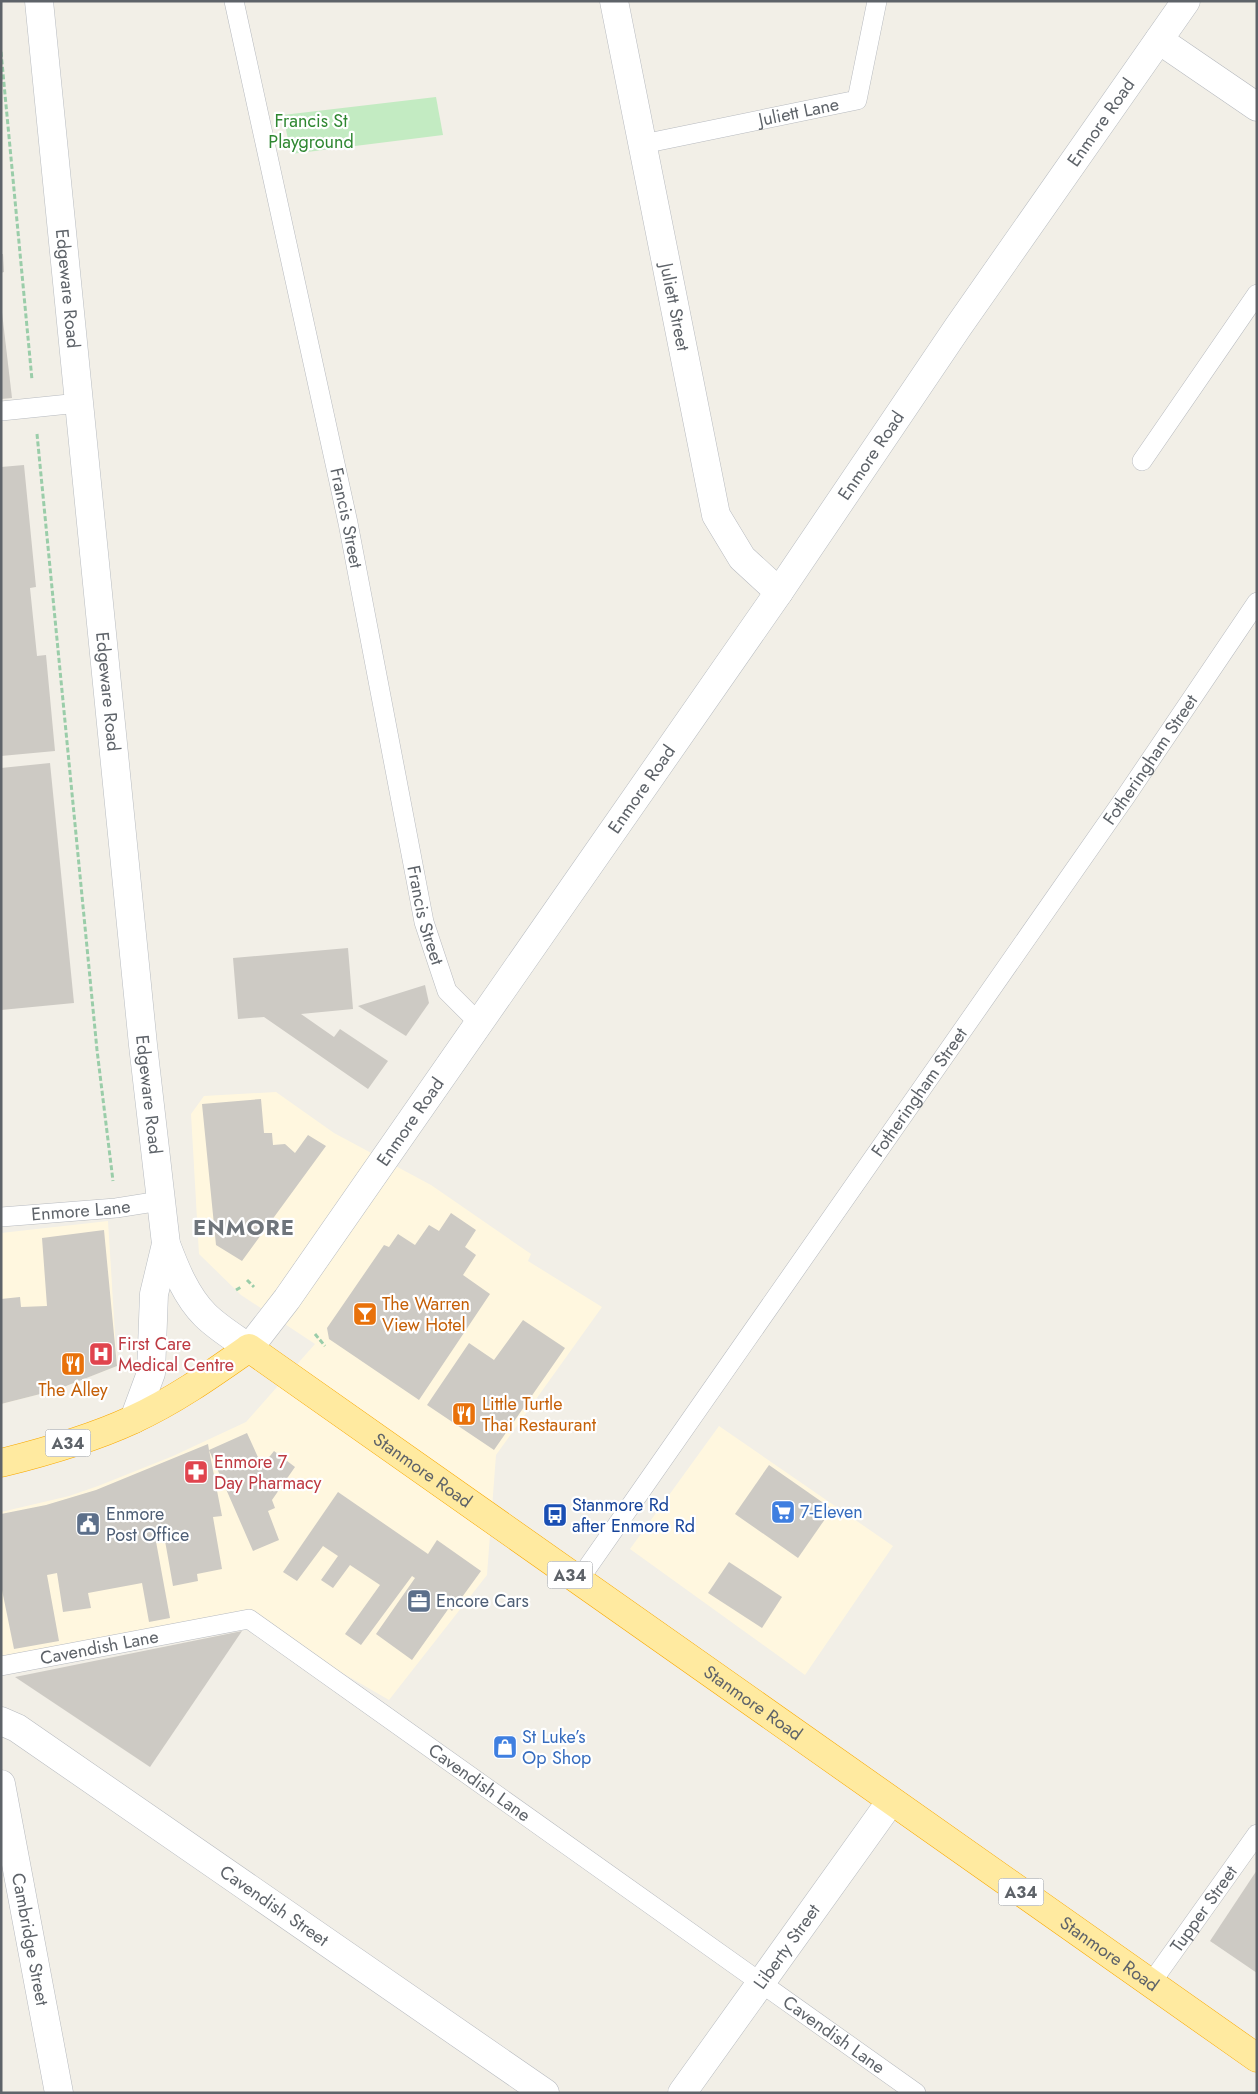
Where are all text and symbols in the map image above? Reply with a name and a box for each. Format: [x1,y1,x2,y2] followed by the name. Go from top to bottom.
[1061,73,1141,172] street label: Enmore Road
[754,91,841,133] street label: Juliett Lane
[268,108,354,155] park label: Francis St Playground
[49,228,87,349] street label: Edgeware Road
[653,259,696,354] street label: Juliett Street
[832,406,911,506] street label: Enmore Road
[323,465,369,571] street label: Francis Street
[89,631,127,752] street label: Edgeware Road
[1097,689,1204,830] street label: Fotheringham Street
[602,740,682,839] street label: Enmore Road
[400,863,451,969] street label: Francis Street
[865,1022,974,1162] street label: Fotheringham Street
[129,1034,169,1156] street label: Edgeware Road
[370,1072,450,1171] street label: Enmore Road
[30,1193,132,1228] street label: Enmore Lane
[193,1211,295,1243] district label: ENMORE
[382,1291,470,1338] place label: The Warren View Hotel
[352,1301,378,1327] bar icon: The Warren View Hotel
[118,1331,234,1378] place label: First Care Medical Centre
[88,1341,114,1367] hospital icon: First Care Medical Centre
[60,1351,86,1377] restaurant icon: The Alley
[38,1377,108,1403] place label: The Alley
[482,1391,597,1438] place label: Little Turtle Thai Restaurant
[451,1401,477,1427] restaurant icon: Little Turtle Thai Restaurant
[368,1426,477,1514] street label: Stanmore Road
[46,1430,90,1456] road number: A34
[214,1449,322,1496] place label: Enmore 7 Day Pharmacy
[183,1459,209,1485] pharmacy icon: Enmore 7 Day Pharmacy
[572,1492,695,1539] place label: Stanmore Rd after Enmore Rd
[770,1499,796,1525] supermarket icon: 7-Eleven
[800,1499,863,1525] place label: 7-Eleven
[106,1501,189,1548] place label: Enmore Post Office
[542,1502,568,1528] bus stop icon: Stanmore Rd after Enmore Rd
[75,1511,101,1537] public building icon: Enmore Post Office
[548,1562,592,1588] road number: A34
[406,1588,432,1614] office icon: Encore Cars
[436,1588,529,1614] place label: Encore Cars
[38,1623,161,1671] street label: Cavendish Lane
[698,1659,808,1747] street label: Stanmore Road
[522,1724,591,1771] place label: St Luke’s Op Shop
[492,1734,518,1760] shop icon: St Luke’s Op Shop
[423,1737,536,1828] street label: Cavendish Lane
[214,1859,334,1953] street label: Cavendish Street
[1164,1860,1244,1957] street label: Tupper Street
[5,1871,55,2008] street label: Cambridge Street
[998,1878,1044,1905] road number: A34
[747,1898,827,1995] street label: Liberty Street
[1055,1910,1164,1998] street label: Stanmore Road
[778,1989,890,2080] street label: Cavendish Lane

